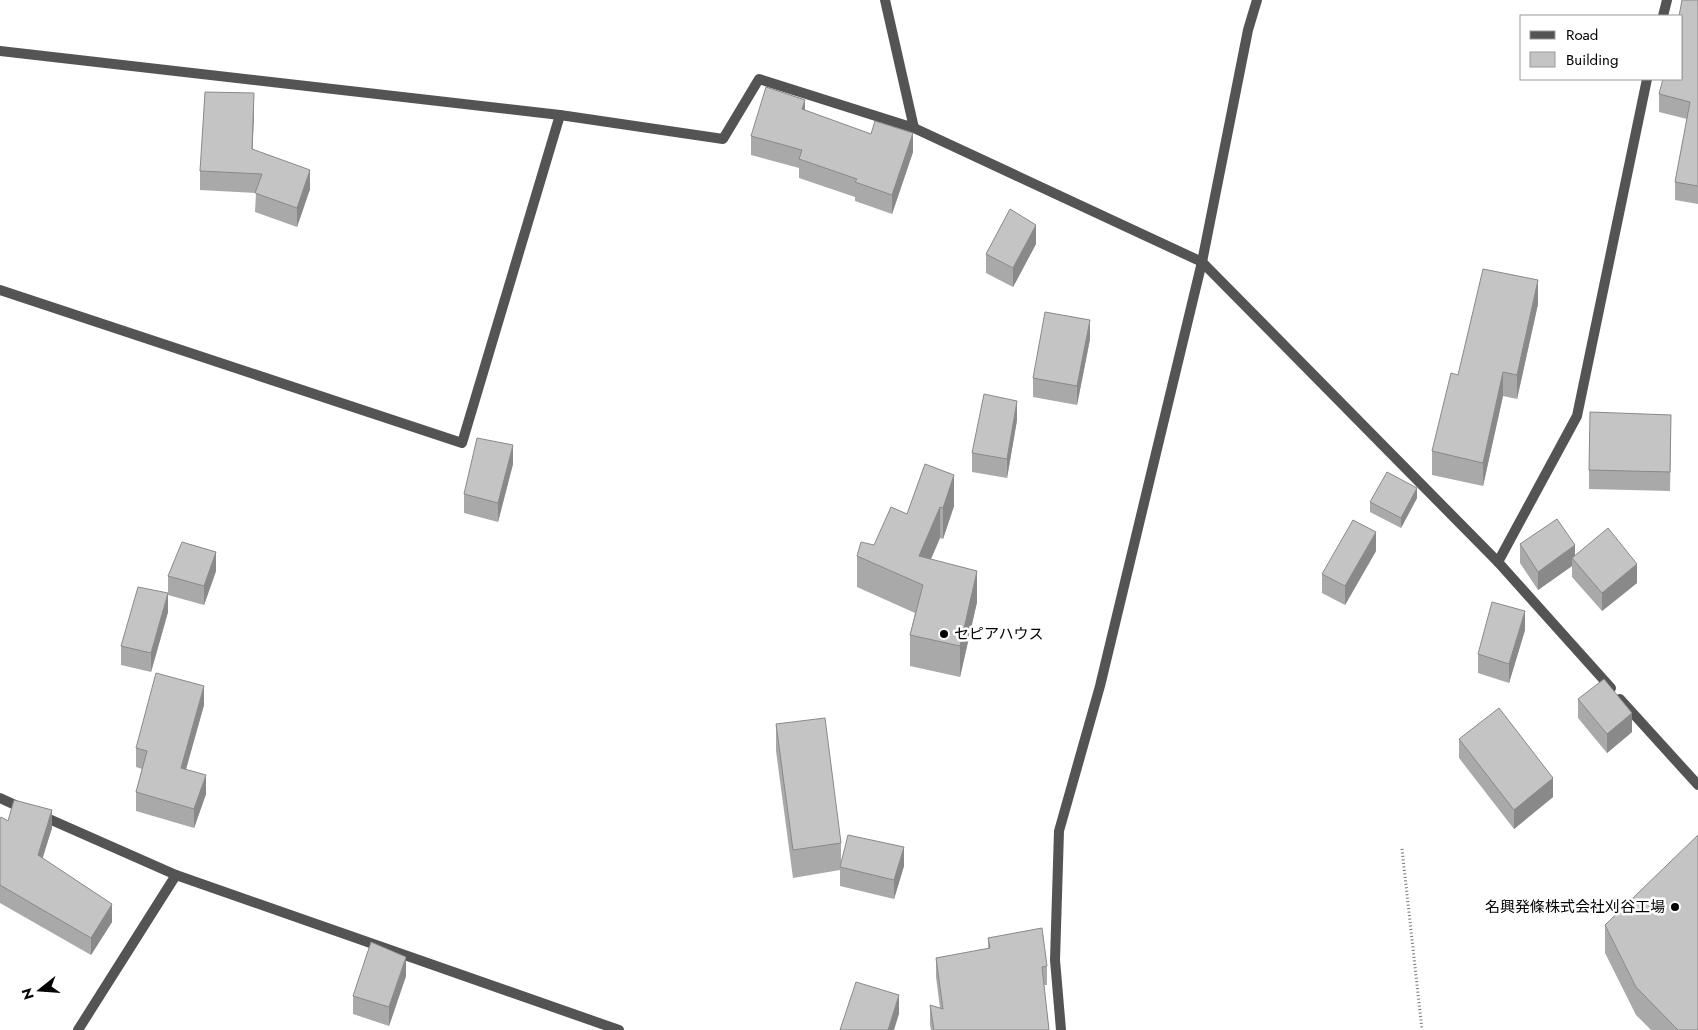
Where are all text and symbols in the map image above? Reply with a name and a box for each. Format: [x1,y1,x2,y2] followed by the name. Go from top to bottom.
[1520,15,1683,80] legend
[1566,24,1598,46] text: Road
[1566,49,1618,71] text: Building
[954,623,1043,645] place label: セピアハウス
[938,628,950,640] marker: セピアハウス
[1485,896,1665,918] place label: 名興発條株式会社刈谷工場
[1669,901,1681,913] marker: 名興発條株式会社刈谷工場
[15,965,65,1015] north arrow
[16,986,39,1002] text: N

